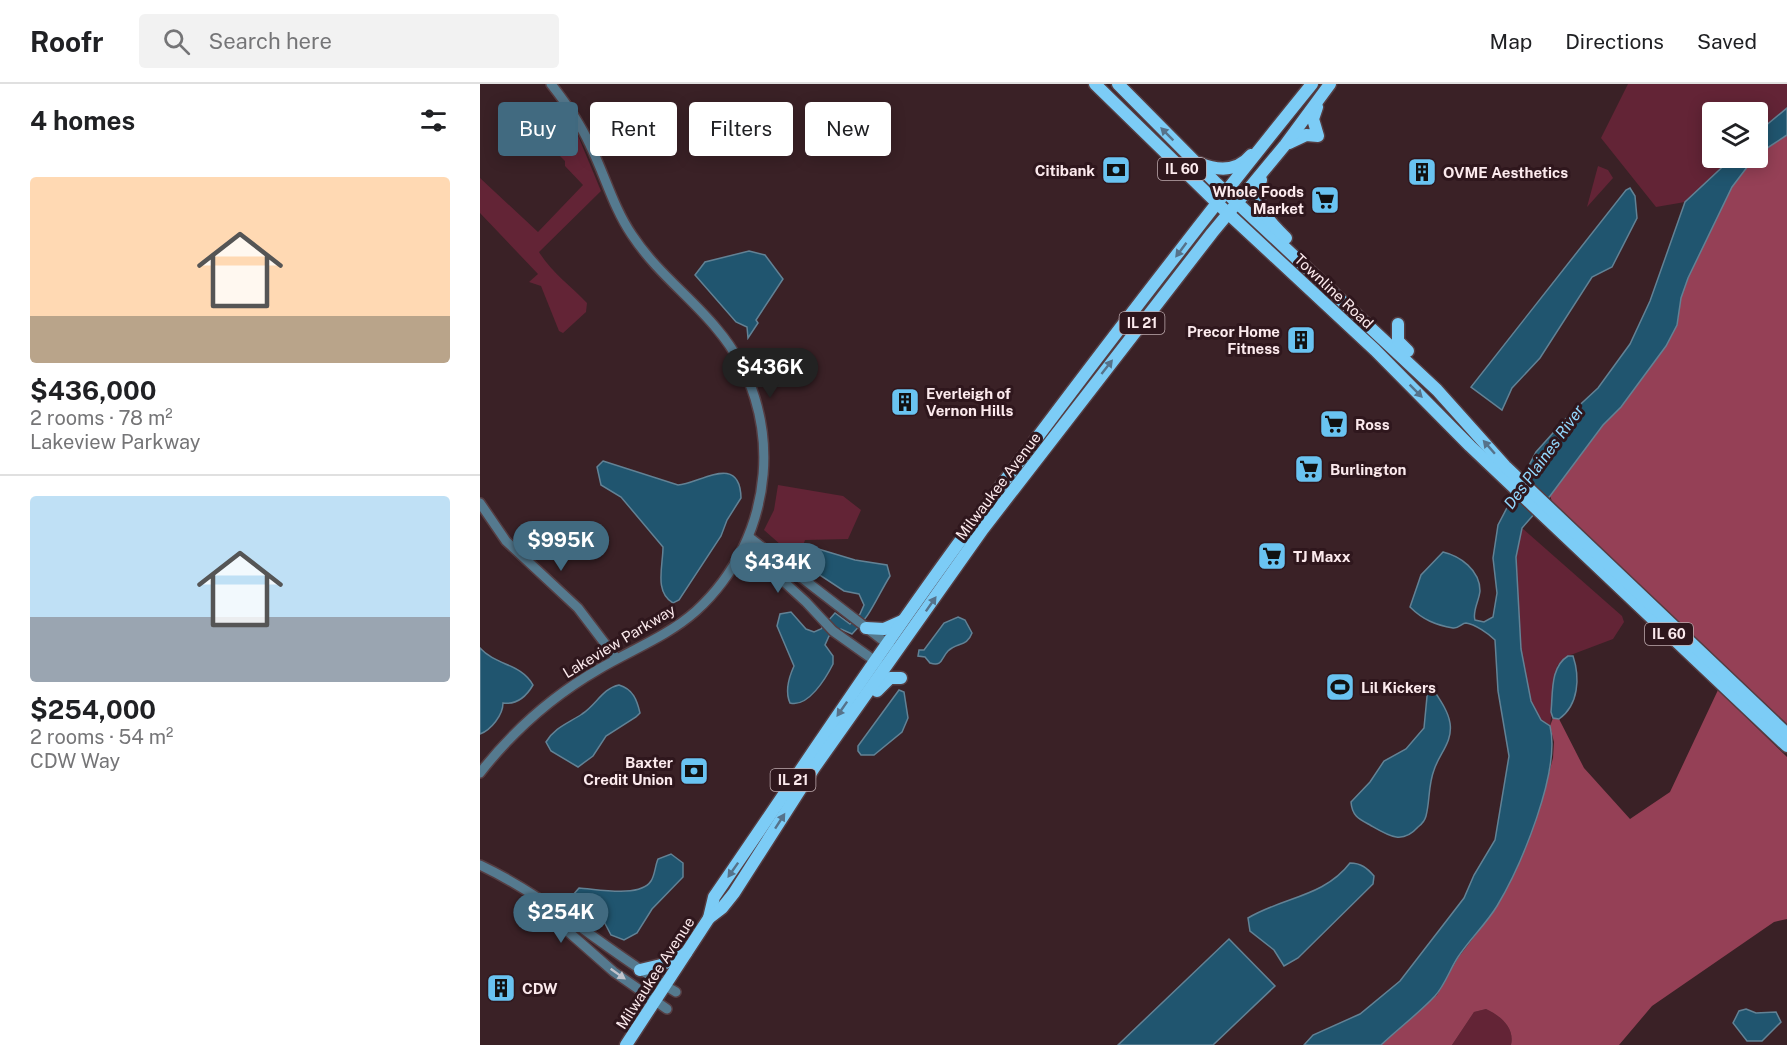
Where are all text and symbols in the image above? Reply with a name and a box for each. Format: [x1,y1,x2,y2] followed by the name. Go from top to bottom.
[139,14,559,68] search box
[30,25,103,58] text: Roofr
[160,25,193,58] icon: search
[208,28,332,54] text: Search here
[1490,29,1532,54] text: Map
[1565,29,1664,54] text: Directions
[1697,29,1757,54] text: Saved
[498,102,578,156] chip: Buy
[590,102,677,156] chip: Rent
[689,102,793,156] chip: Filters
[805,102,891,156] chip: New
[1702,102,1768,168] map controls
[1702,102,1768,168] button: layers
[417,104,450,137] icon: filters
[30,105,135,136] text: 4 homes
[1161,127,1175,141] one-way arrow
[1100,154,1132,186] bank icon: Citibank
[1406,156,1438,188] building icon: OVME Aesthetics
[1158,158,1206,180] road number: IL 60
[1035,162,1095,179] place label: Citibank
[1443,164,1568,181] place label: OVME Aesthetics
[1212,183,1304,217] place label: Whole Foods Market
[1309,184,1341,216] supermarket icon: Whole Foods Market
[186,216,294,324] icon: home
[1176,242,1188,257] one-way arrow
[1291,250,1377,332] street label: Townline Road
[1120,312,1164,334] road number: IL 21
[1187,323,1280,357] place label: Precor Home Fitness
[1285,324,1317,356] building icon: Precor Home Fitness
[728,348,812,399] pin: $436K
[736,355,804,379] text: $436K
[1101,359,1114,375] one-way arrow
[30,375,156,406] text: $436,000
[1408,384,1422,398] one-way arrow
[926,385,1013,419] place label: Everleigh of Vernon Hills
[889,386,921,418] building icon: Everleigh of Vernon Hills
[1500,401,1589,513] water label: Des Plaines River
[30,406,173,430] text: 2 rooms · 78 m²
[1318,408,1350,440] supermarket icon: Ross
[1355,416,1390,433] place label: Ross
[952,429,1044,543] street label: Milwaukee Avenue
[30,430,201,454] text: Lakeview Parkway
[1483,440,1496,455] one-way arrow
[1293,453,1325,485] supermarket icon: Burlington
[1330,461,1407,478] place label: Burlington
[519,521,603,572] pin: $995K
[527,528,595,552] text: $995K
[186,535,294,643] icon: home
[1256,540,1288,572] supermarket icon: TJ Maxx
[736,543,820,594] pin: $434K
[1293,548,1351,565] place label: TJ Maxx
[744,550,812,574] text: $434K
[925,596,937,612] one-way arrow
[560,601,678,681] street label: Lakeview Parkway
[1645,623,1693,645] road number: IL 60
[1324,671,1356,703] sports icon: Lil Kickers
[1361,679,1436,696] place label: Lil Kickers
[30,694,156,725] text: $254,000
[837,701,848,717] one-way arrow
[30,725,173,749] text: 2 rooms · 54 m²
[30,749,120,773] text: CDW Way
[583,754,673,788] place label: Baxter Credit Union
[678,755,710,787] bank icon: Baxter Credit Union
[770,769,816,791] road number: IL 21
[774,813,786,829] one-way arrow
[727,862,739,878] one-way arrow
[519,893,603,944] pin: $254K
[527,900,595,924] text: $254K
[612,914,698,1032] street label: Milwaukee Avenue
[609,968,625,980] one-way arrow
[485,972,517,1004] building icon: CDW
[522,980,558,997] place label: CDW

